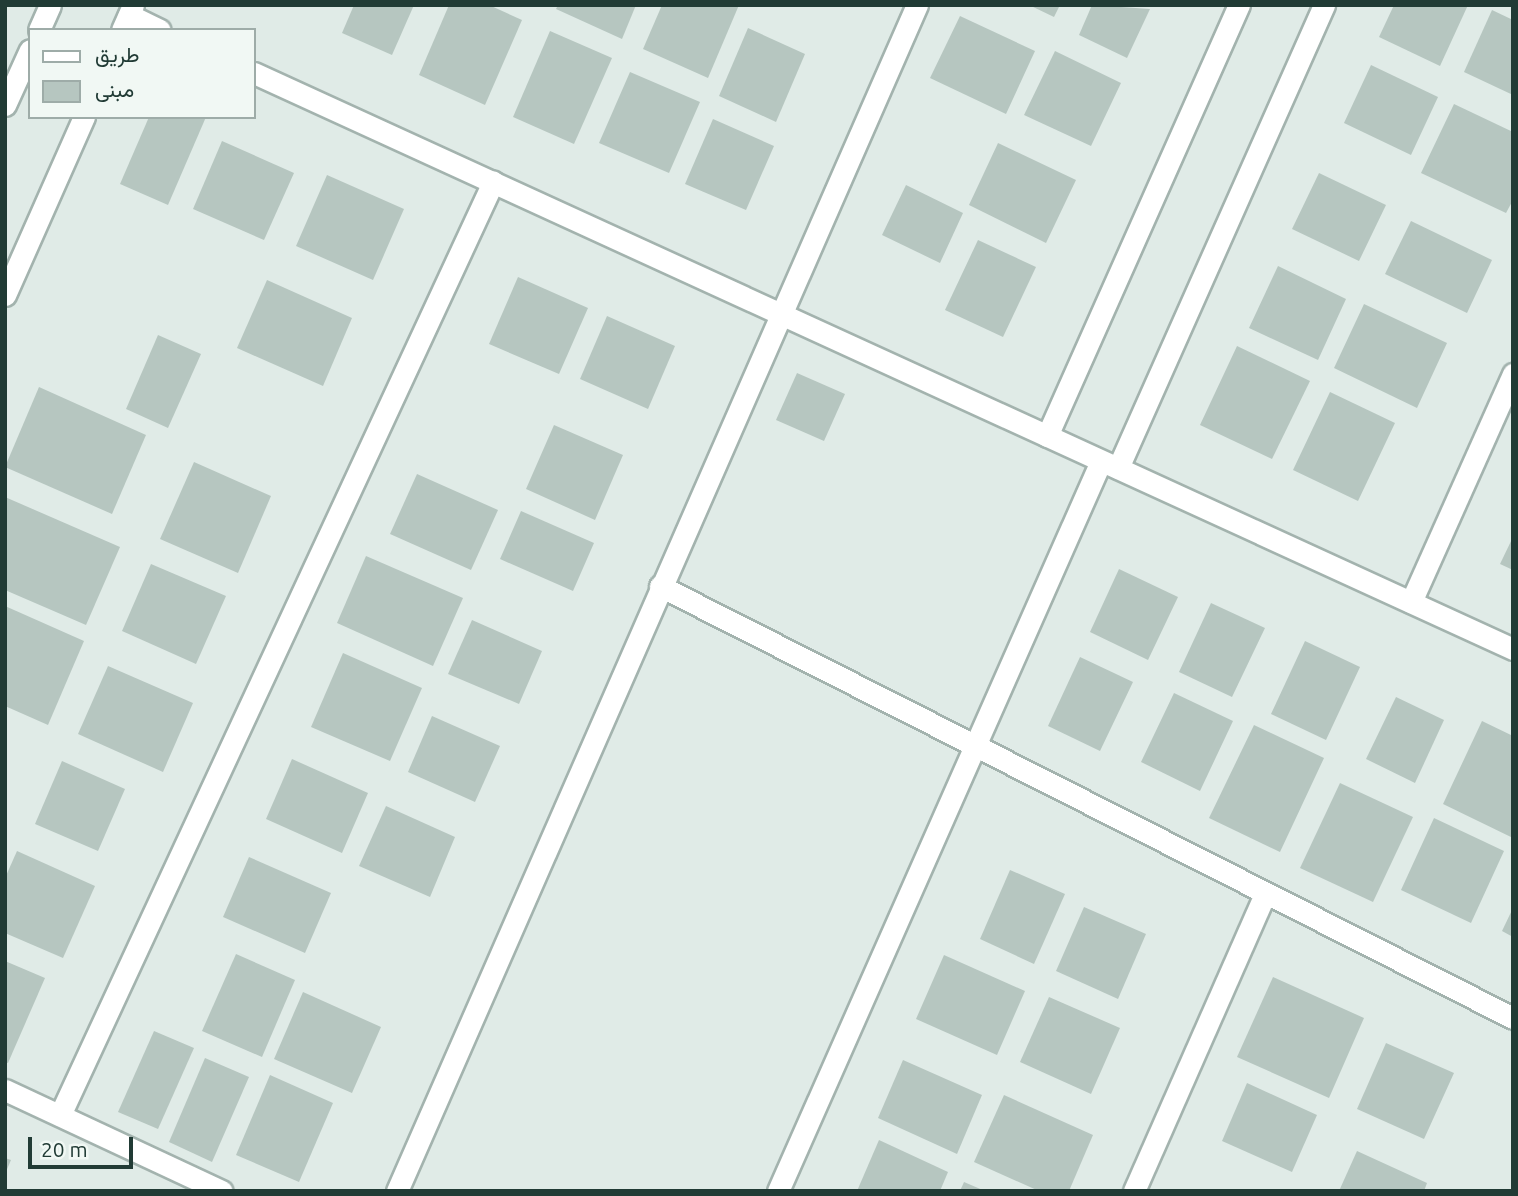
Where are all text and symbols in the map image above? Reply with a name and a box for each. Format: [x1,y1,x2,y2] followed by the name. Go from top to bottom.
[28,28,256,119] legend
[95,42,140,66] text: طريق
[95,77,134,101] text: مبنى
[32,1122,136,1166] scale bar
[41,1137,88,1161] text: 20 m

